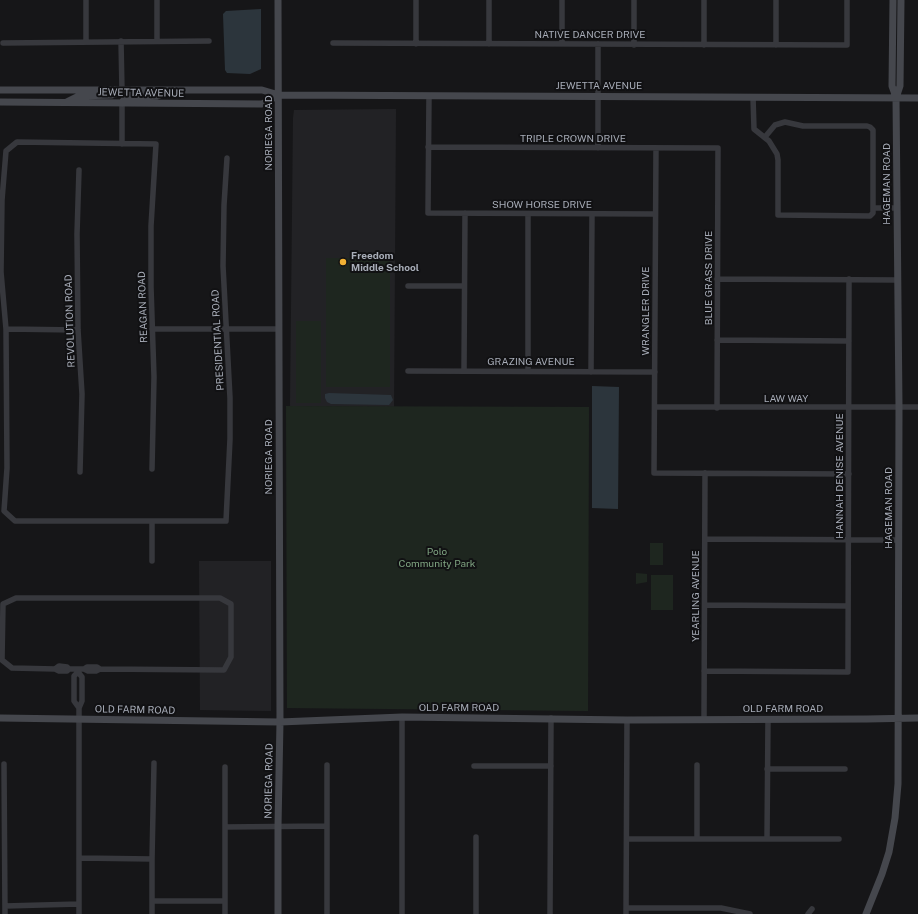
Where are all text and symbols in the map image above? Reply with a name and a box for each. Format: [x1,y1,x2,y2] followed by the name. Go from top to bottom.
[535,29,645,41] street label: NATIVE DANCER DRIVE
[556,80,642,92] street label: JEWETTA AVENUE
[98,86,184,100] street label: JEWETTA AVENUE
[263,95,275,171] street label: NORIEGA ROAD
[520,133,626,145] street label: TRIPLE CROWN DRIVE
[881,143,893,225] street label: HAGEMAN ROAD
[492,199,592,211] street label: SHOW HORSE DRIVE
[703,231,715,325] street label: BLUE GRASS DRIVE
[351,250,419,274] place label: Freedom Middle School
[338,257,348,267] marker: Freedom Middle School
[640,266,652,356] street label: WRANGLER DRIVE
[136,271,150,343] street label: REAGAN ROAD
[62,274,78,368] street label: REVOLUTION ROAD
[209,289,227,391] street label: PRESIDENTIAL ROAD
[487,356,575,368] street label: GRAZING AVENUE
[764,393,808,405] street label: LAW WAY
[834,413,846,539] street label: HANNAH DENISE AVENUE
[263,419,275,495] street label: NORIEGA ROAD
[883,467,895,549] street label: HAGEMAN ROAD
[399,546,475,570] park label: Polo Community Park
[690,550,702,642] street label: YEARLING AVENUE
[419,702,499,714] street label: OLD FARM ROAD
[95,703,175,717] street label: OLD FARM ROAD
[743,703,823,715] street label: OLD FARM ROAD
[262,743,276,819] street label: NORIEGA ROAD

